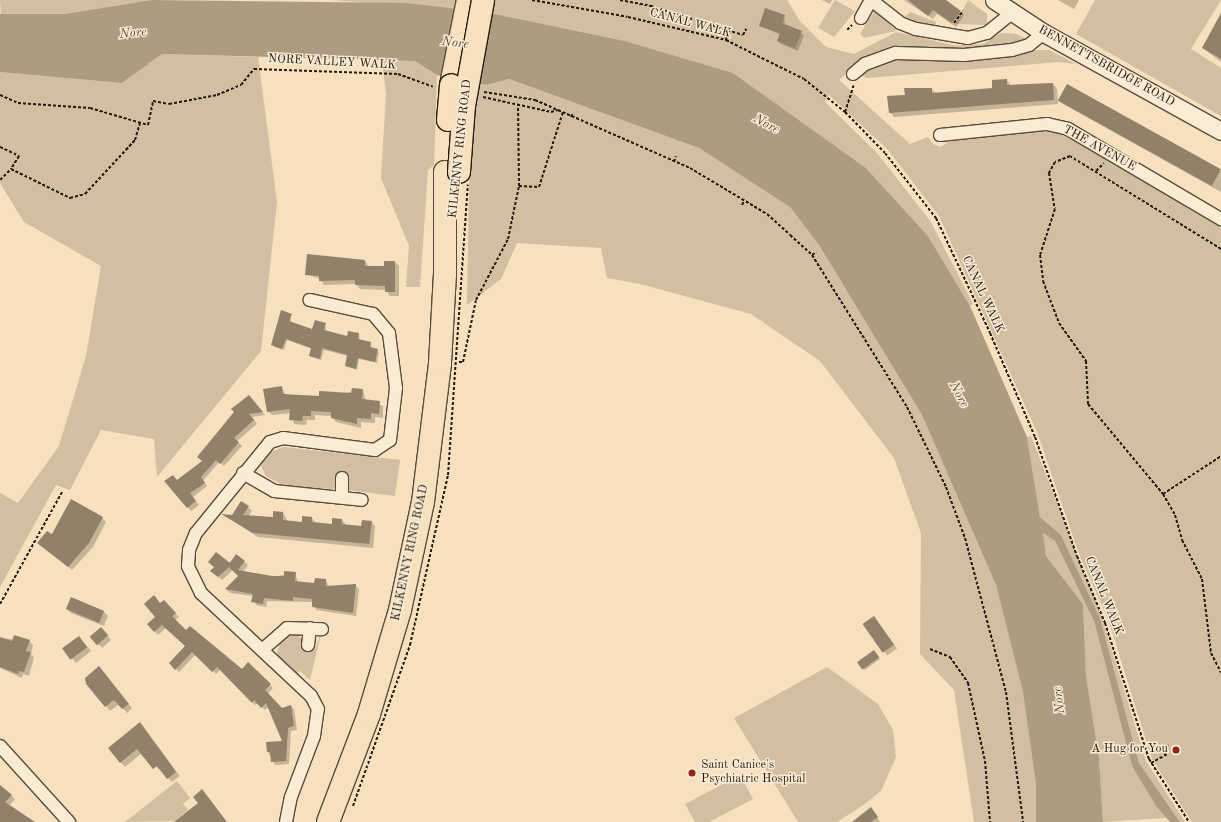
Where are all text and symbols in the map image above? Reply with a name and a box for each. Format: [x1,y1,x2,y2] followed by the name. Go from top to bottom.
[648,6,732,42] street label: CANAL WALK
[1035,23,1177,111] street label: BENNETTSBRIDGE ROAD
[119,25,147,43] water label: Nore
[441,35,469,53] water label: Nore
[268,52,396,74] street label: NORE VALLEY WALK
[447,79,475,219] street label: KILKENNY RING ROAD
[750,112,782,138] water label: Nore
[1060,123,1138,175] street label: THE AVENUE
[958,254,1006,336] street label: CANAL WALK
[945,379,971,411] water label: Nore
[389,483,433,623] street label: KILKENNY RING ROAD
[1081,555,1125,637] street label: CANAL WALK
[1051,686,1069,714] water label: Nore
[1091,743,1168,757] place label: A Hug for You
[1171,745,1181,755] marker: A Hug for You
[701,759,805,787] place label: Saint Canice's Psychiatric Hospital
[686,767,698,779] marker: Saint Canice's Psychiatric Hospital

